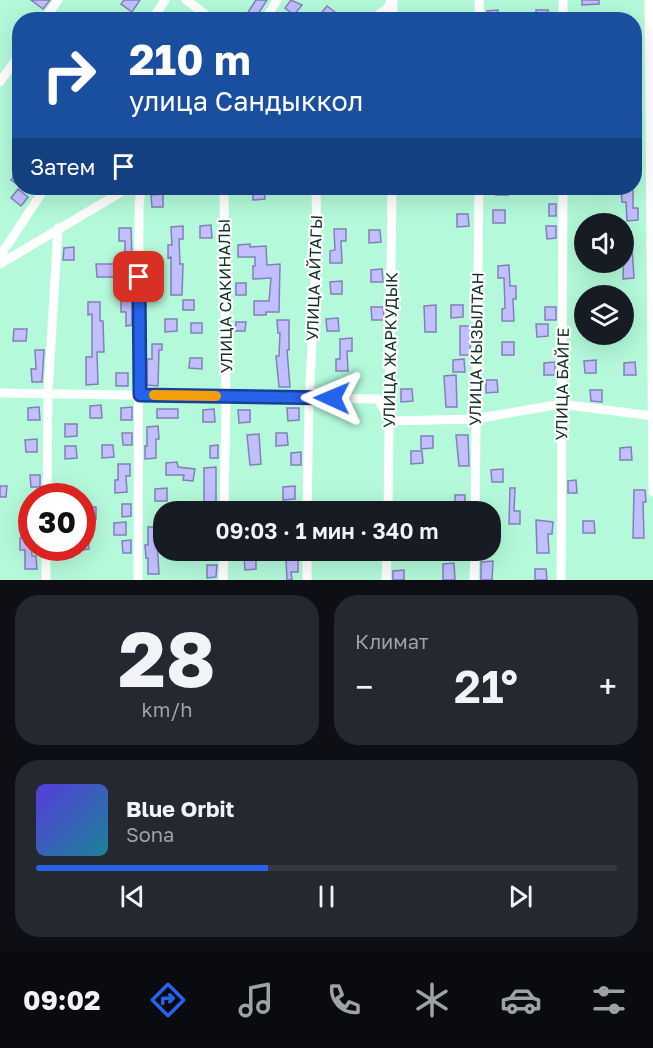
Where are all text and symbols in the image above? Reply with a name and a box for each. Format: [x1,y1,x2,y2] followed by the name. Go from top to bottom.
[129,34,251,84] text: 210 m
[30,36,108,114] icon: right
[129,85,363,117] text: улица Сандыккол
[107,150,140,183] icon: arrive
[30,153,95,180] text: Затем
[574,213,634,345] map controls
[574,213,634,273] button: sound
[302,215,326,341] street label: УЛИЦА АЙТАГЫ
[214,219,236,373] street label: УЛИЦА САКИНАЛЫ
[113,251,164,302] pin
[122,260,155,293] icon: arrive
[379,272,401,428] street label: УЛИЦА ЖАРКУДЫК
[465,272,487,426] street label: УЛИЦА КЫЗЫЛТАН
[574,285,634,345] button: layers
[551,327,573,441] street label: УЛИЦА БАЙГЕ
[300,366,364,430] position arrow
[18,483,96,561] speed limit sign: 30
[216,517,438,544] text: 09:03 · 1 мин · 340 m
[118,611,216,704] text: 28
[355,629,429,653] text: Климат
[454,659,518,713] text: 21°
[355,667,373,706] text: −
[599,667,617,706] text: +
[142,697,192,721] text: km/h
[126,795,234,822] text: Blue Orbit
[126,822,174,846] text: Sona
[116,880,149,913] icon: previous
[310,880,343,913] icon: pause
[504,880,537,913] icon: next
[147,979,189,1021] icon: directions
[235,979,277,1021] icon: music
[323,979,365,1021] icon: phone
[411,979,453,1021] icon: climate
[500,979,542,1021] icon: car
[588,979,630,1021] icon: filters
[23,984,100,1016] text: 09:02

